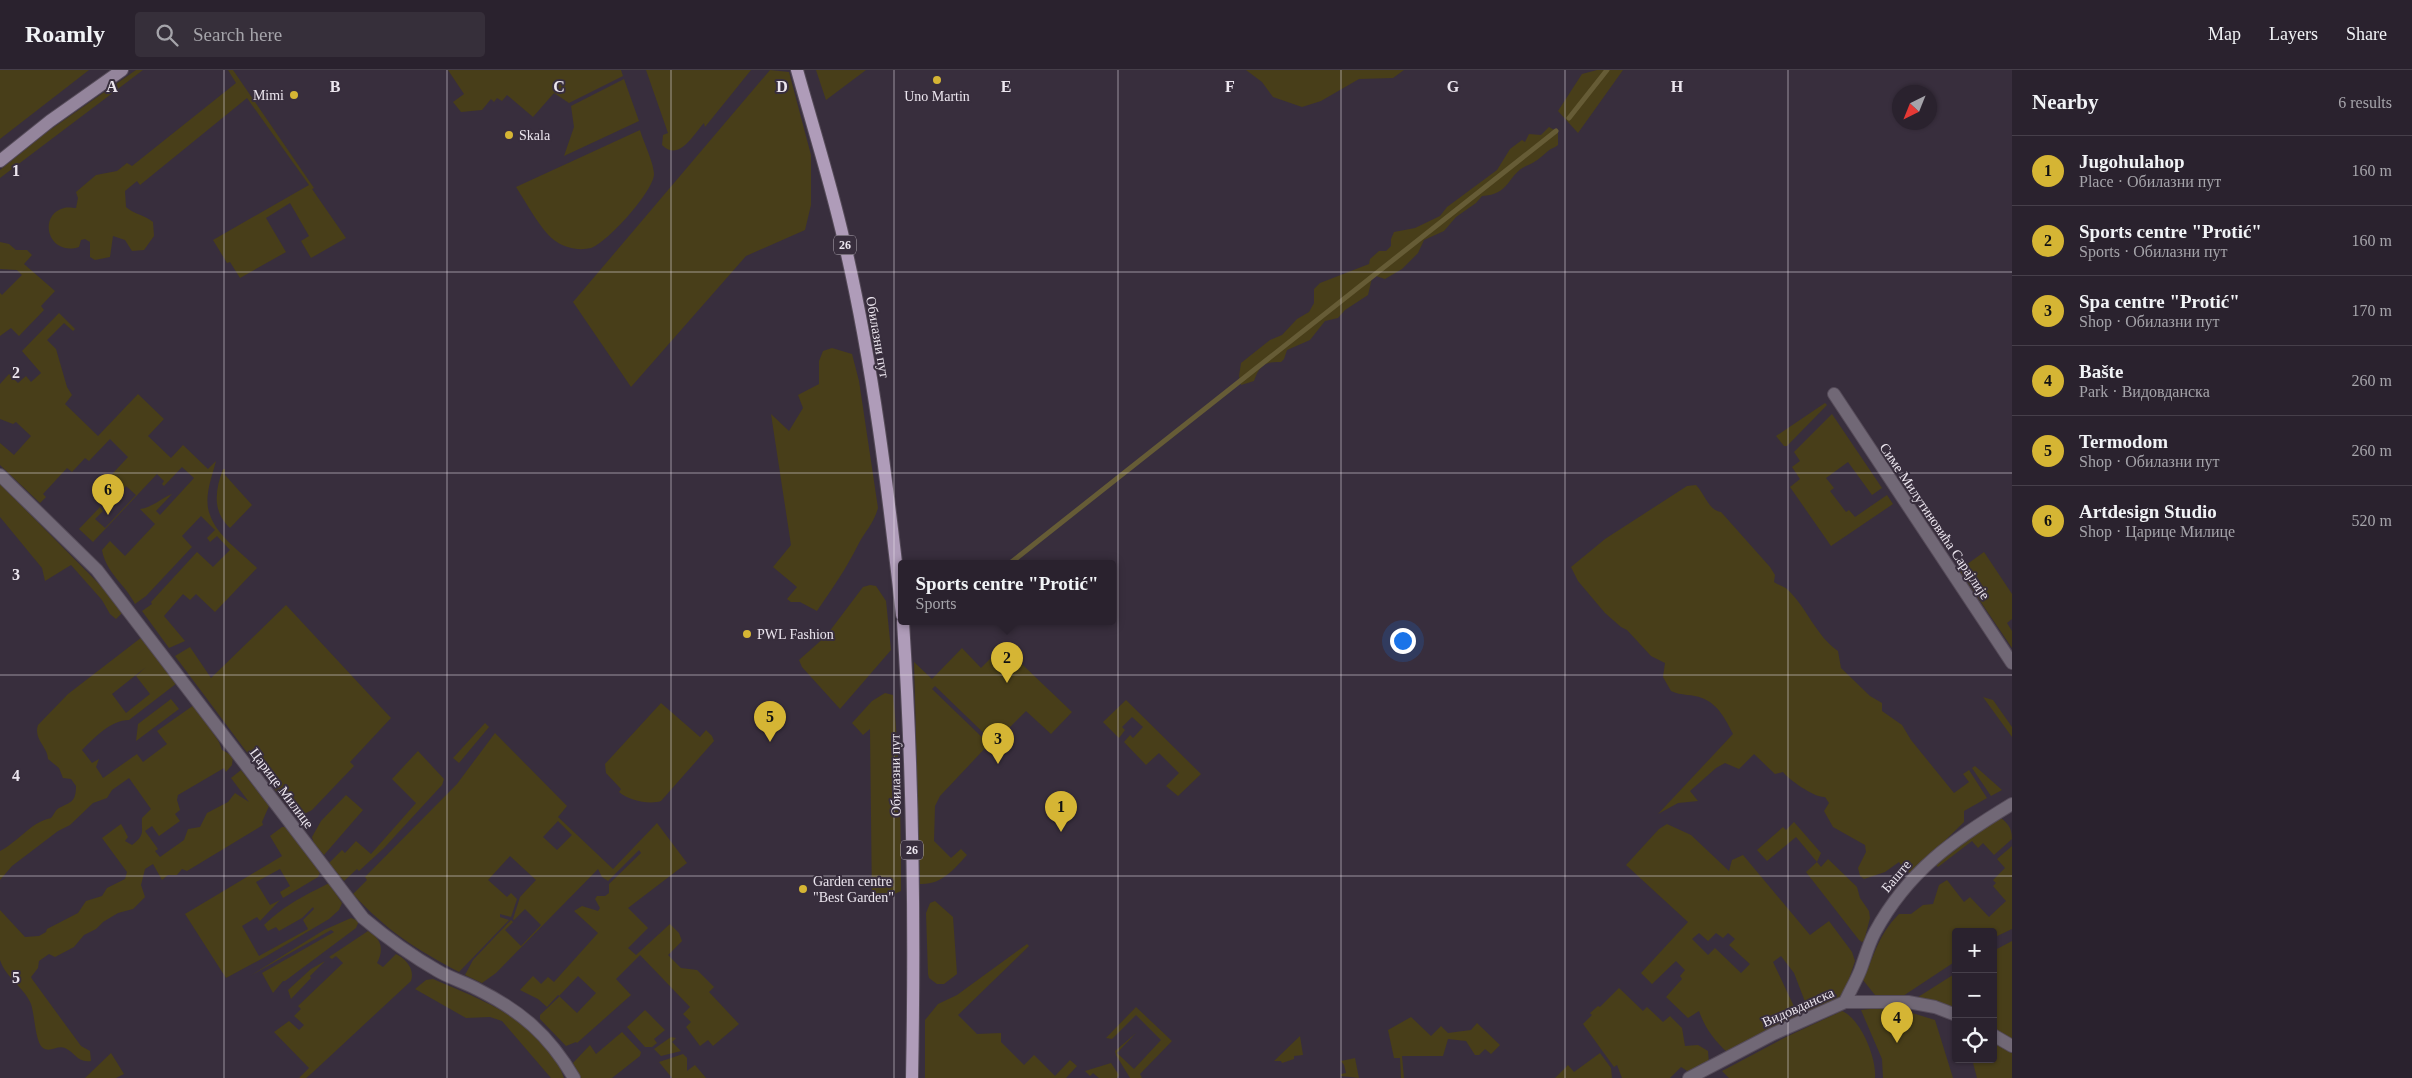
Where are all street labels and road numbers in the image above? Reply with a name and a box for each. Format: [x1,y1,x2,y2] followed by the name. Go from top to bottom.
[834,236,856,254] road number: 26
[863,295,892,379] street label: Обилазни пут
[1877,440,1993,602] street label: Симе Милутиновића Сарајлије
[887,734,904,816] street label: Обилазни пут
[247,745,317,831] street label: Царице Милице
[901,840,923,860] road number: 26
[1879,857,1914,895] street label: Баште
[1760,985,1837,1030] street label: Видовданска

